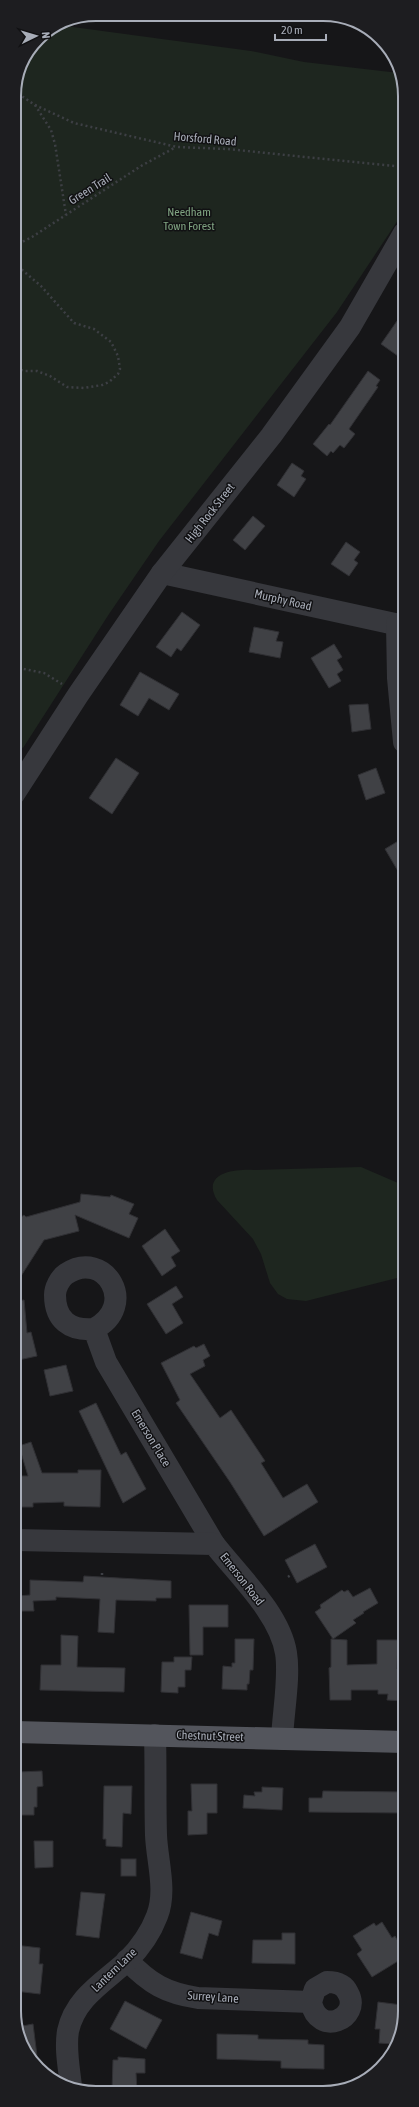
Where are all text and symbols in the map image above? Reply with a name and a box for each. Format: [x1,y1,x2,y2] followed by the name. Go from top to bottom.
[16,16,56,56] north arrow
[275,16,326,42] scale bar
[281,23,303,37] text: 20 m
[40,31,52,39] text: N
[173,129,237,149] street label: Horsford Road
[66,170,115,208] street label: Green Trail
[163,205,215,233] park label: Needham Town Forest
[182,480,238,546] street label: High Rock Street
[253,587,313,613] street label: Murphy Road
[128,1407,174,1469] street label: Emerson Place
[217,1550,267,1608] street label: Emerson Road
[176,1728,244,1744] street label: Chestnut Street
[89,1945,139,1995] street label: Lantern Lane
[187,1988,239,2006] street label: Surrey Lane

